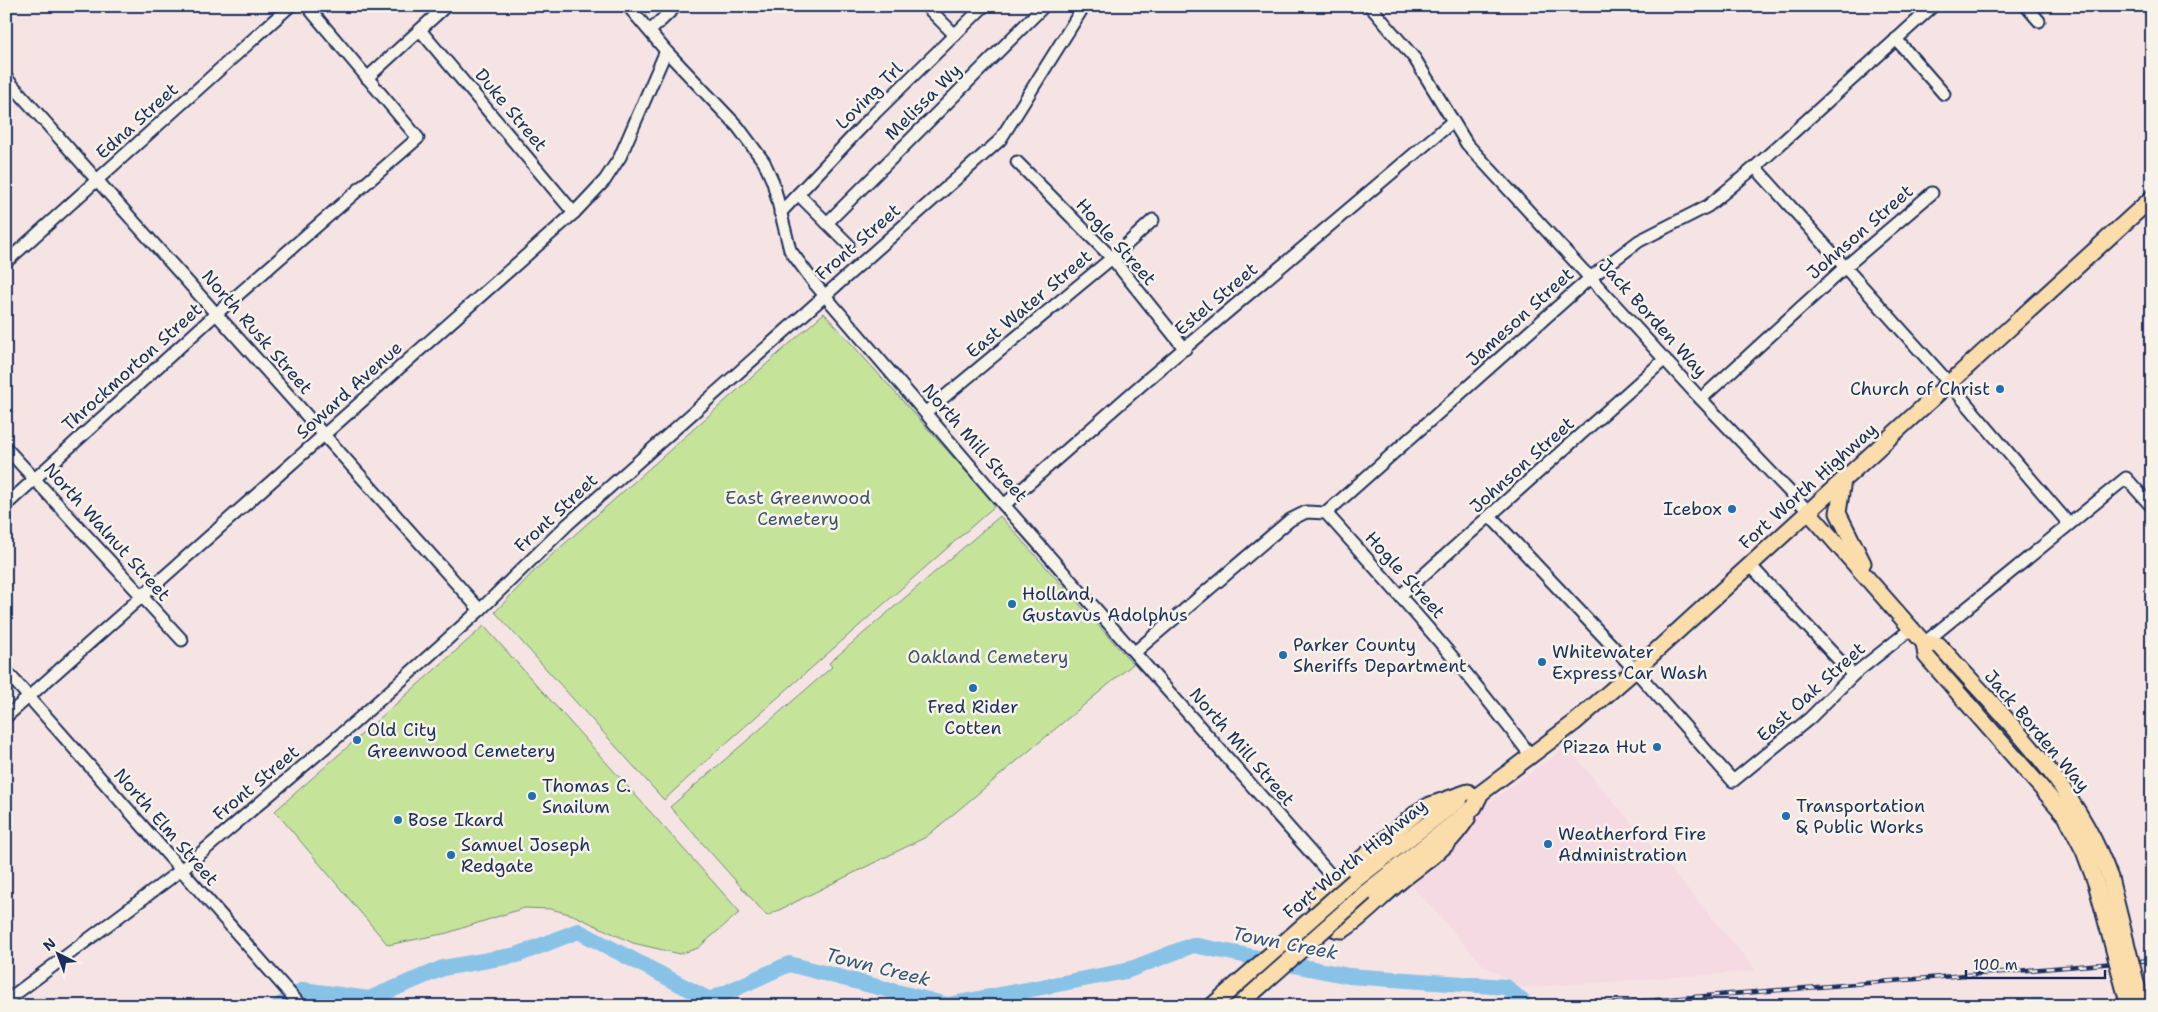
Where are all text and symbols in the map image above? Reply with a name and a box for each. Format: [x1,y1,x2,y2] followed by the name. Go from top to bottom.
[830,57,908,135] street label: Loving Trl
[880,59,966,145] street label: Melissa Wy
[469,64,553,157] street label: Duke Street
[91,77,183,164] street label: Edna Street
[1802,179,1918,285] street label: Johnson Street
[1070,193,1162,291] street label: Hogle Street
[810,198,906,286] street label: Front Street
[961,244,1097,364] street label: East Water Street
[1593,253,1713,383] street label: Jack Borden Way
[1169,257,1263,341] street label: Estel Street
[1461,262,1579,372] street label: Jameson Street
[196,265,318,399] street label: North Rusk Street
[57,298,207,436] street label: Throckmorton Street
[291,336,407,444] street label: Soward Avenue
[1850,377,1990,401] place label: Church of Christ
[917,379,1033,507] street label: North Mill Street
[1994,383,2006,395] marker: Church of Christ
[1465,412,1580,518] street label: Johnson Street
[1734,417,1882,555] street label: Fort Worth Highway
[38,458,176,606] street label: North Walnut Street
[509,468,603,558] street label: Front Street
[725,486,871,531] park label: East Greenwood Cemetery
[1663,497,1722,521] place label: Icebox
[1726,503,1738,515] marker: Icebox
[1359,526,1451,624] street label: Hogle Street
[1022,582,1188,627] place label: Holland, Gustavus Adolphus
[1006,598,1018,610] marker: Holland, Gustavus Adolphus
[1293,633,1467,678] place label: Parker County Sheriffs Department
[1752,637,1870,747] street label: East Oak Street
[1552,640,1708,685] place label: Whitewater Express Car Wash
[908,645,1068,669] park label: Oakland Cemetery
[1277,649,1289,661] marker: Parker County Sheriffs Department
[1536,656,1548,668] marker: Whitewater Express Car Wash
[1979,665,2095,797] street label: Jack Borden Way
[967,682,979,694] marker: Fred Rider Cotten
[1184,683,1300,811] street label: North Mill Street
[927,695,1019,740] place label: Fred Rider Cotten
[367,718,555,763] place label: Old City Greenwood Cemetery
[351,734,363,746] marker: Old City Greenwood Cemetery
[1563,735,1647,759] place label: Pizza Hut
[208,740,304,826] street label: Front Street
[1651,741,1663,753] marker: Pizza Hut
[108,763,224,891] street label: North Elm Street
[542,774,631,819] place label: Thomas C. Snailum
[526,790,538,802] marker: Thomas C. Snailum
[1278,794,1432,924] street label: Fort Worth Highway
[1796,794,1925,839] place label: Transportation & Public Works
[408,808,504,832] place label: Bose Ikard
[1780,810,1792,822] marker: Transportation & Public Works
[392,814,404,826] marker: Bose Ikard
[1558,822,1706,867] place label: Weatherford Fire Administration
[461,833,591,878] place label: Samuel Joseph Redgate
[1542,838,1554,850] marker: Weatherford Fire Administration
[445,849,457,861] marker: Samuel Joseph Redgate
[1230,921,1340,966] water label: Town Creek
[32,930,82,980] north arrow
[39,934,59,955] text: N
[823,942,933,992] water label: Town Creek
[1966,947,2104,979] scale bar
[1973,955,2018,975] text: 100 m

